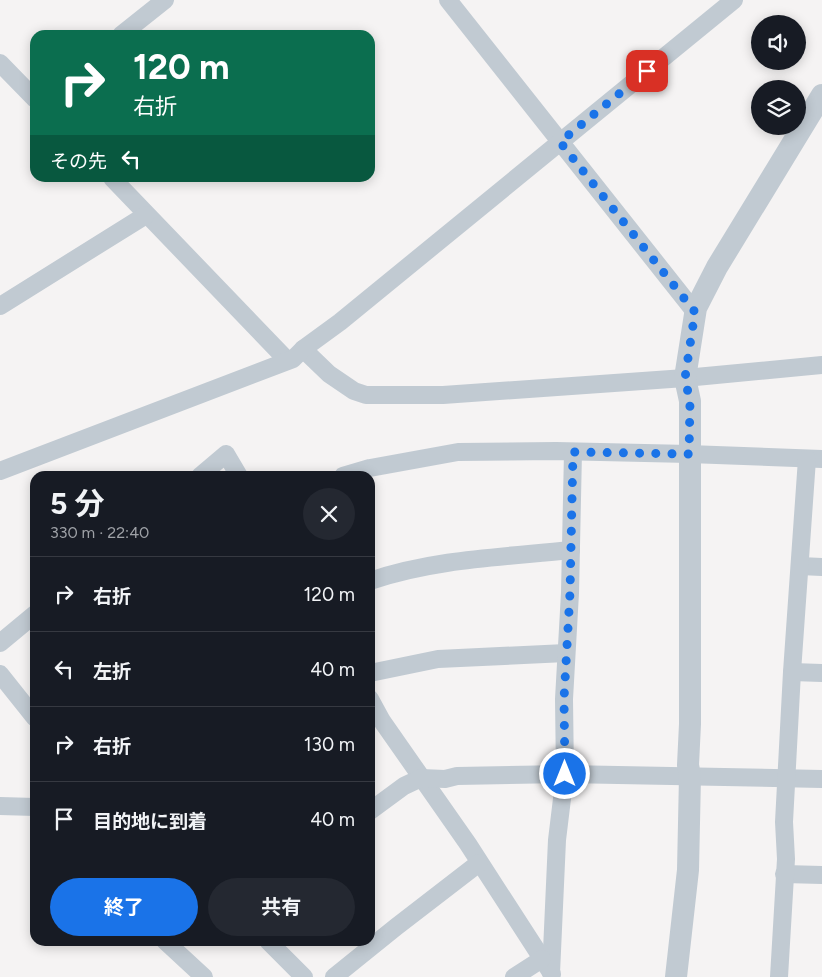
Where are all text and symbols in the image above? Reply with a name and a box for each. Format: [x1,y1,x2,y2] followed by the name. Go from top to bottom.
[751,15,806,135] map controls
[751,15,806,70] button: sound
[133,46,230,88] text: 120 m
[50,50,115,115] icon: right
[626,50,668,92] pin
[633,57,661,85] icon: arrive
[751,80,806,135] button: layers
[133,93,177,120] text: 右折
[117,145,145,173] icon: left
[50,150,107,173] text: その先
[50,485,105,522] text: 5 分
[303,488,355,540] button: close
[50,523,149,542] text: 330 m · 22:40
[50,580,78,608] icon: right
[303,583,355,606] text: 120 m
[93,585,131,608] text: 右折
[50,655,78,683] icon: left
[310,658,355,681] text: 40 m
[93,660,131,683] text: 左折
[50,730,78,758] icon: right
[304,733,355,756] text: 130 m
[93,735,131,758] text: 右折
[538,747,590,799] position arrow
[50,805,78,833] icon: arrive
[310,808,355,831] text: 40 m
[93,810,207,833] text: 目的地に到着
[50,878,198,936] button: 終了
[208,878,355,936] button: 共有

